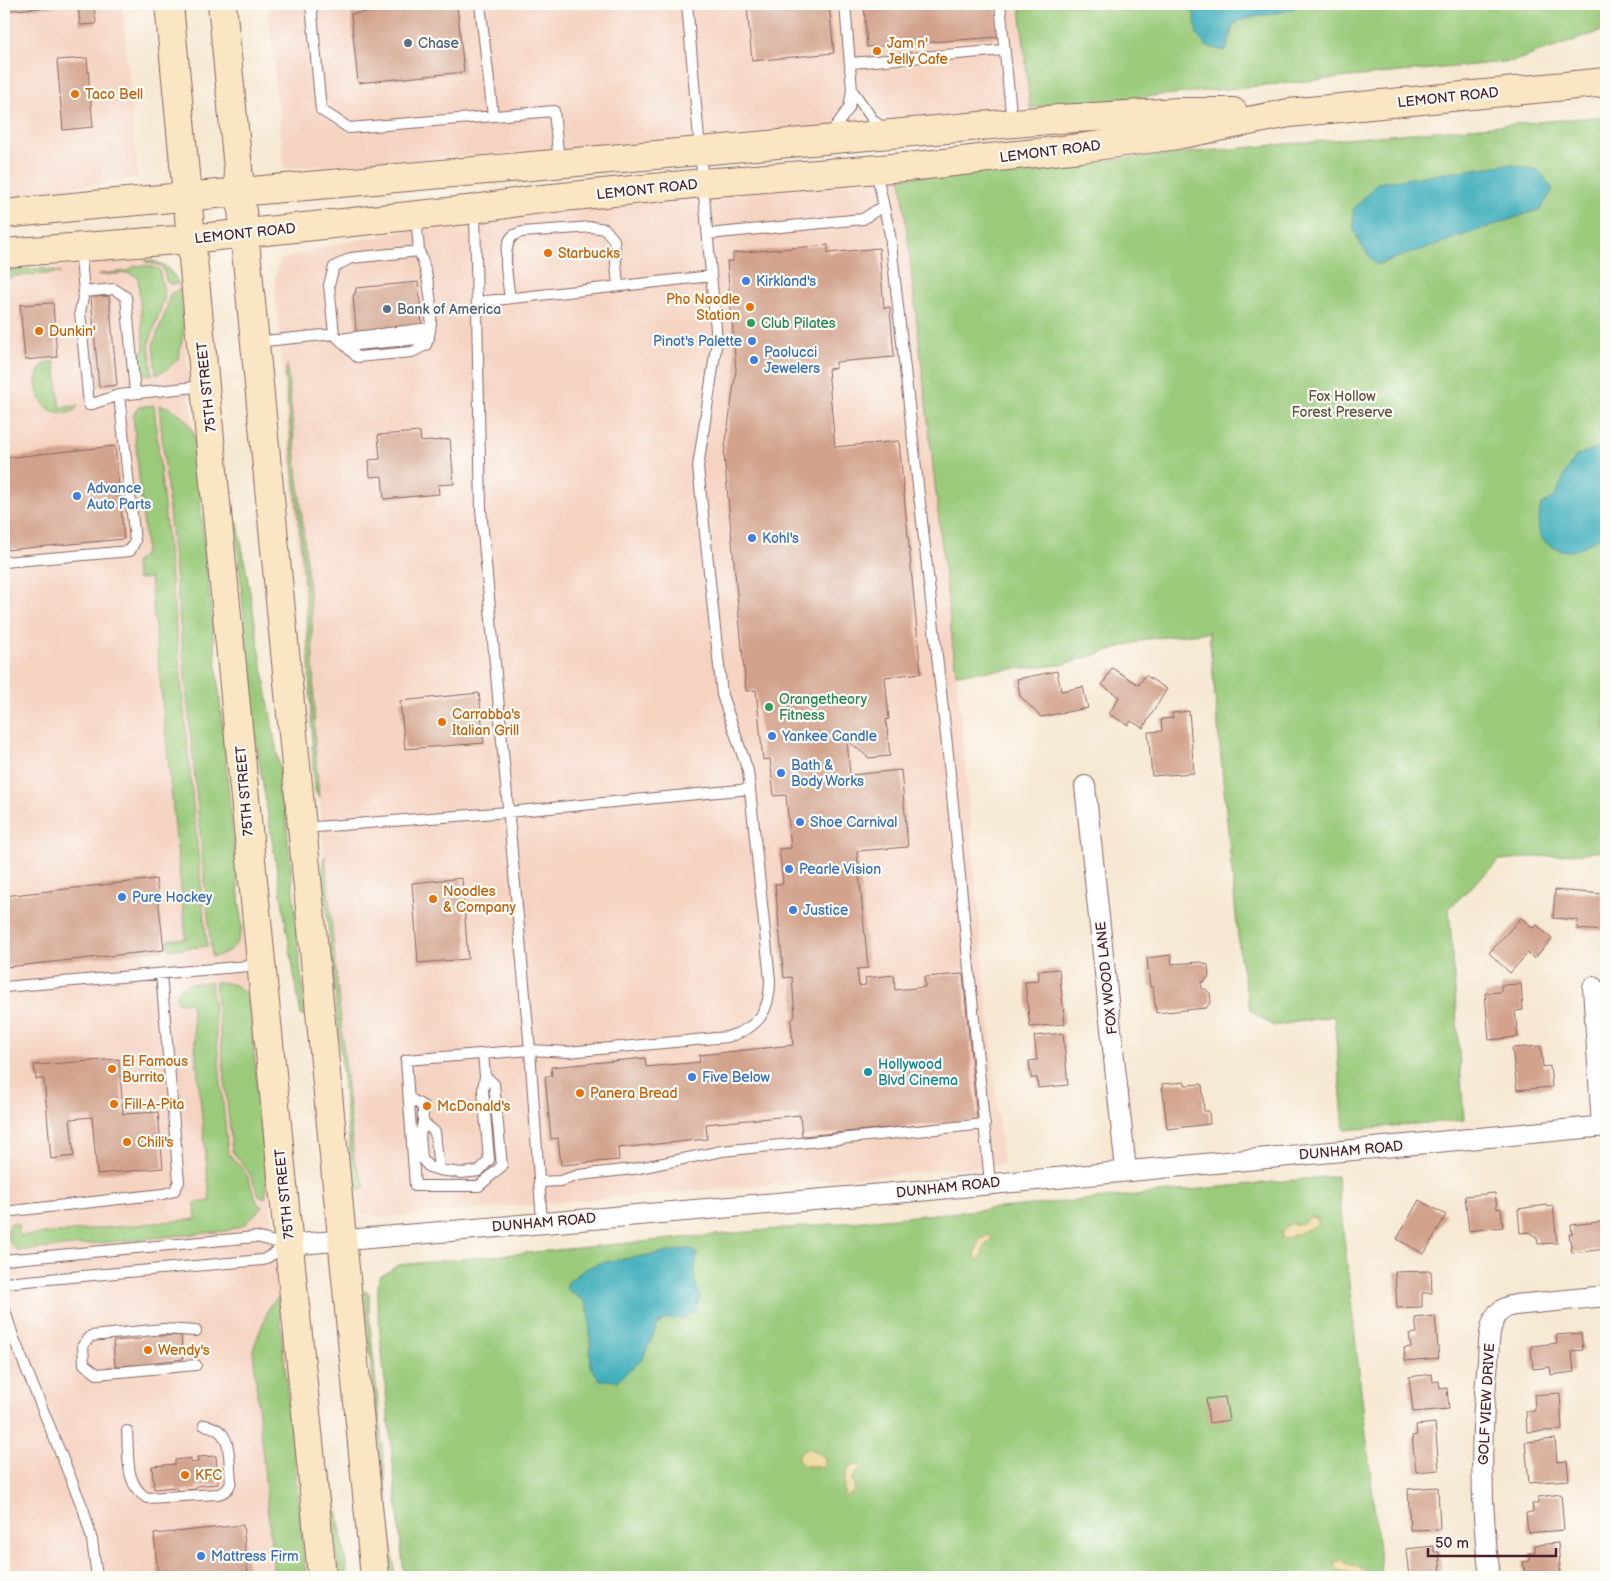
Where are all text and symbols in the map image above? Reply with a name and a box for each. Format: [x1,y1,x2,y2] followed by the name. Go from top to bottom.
[418,35,459,52] place label: Chase
[887,35,948,68] place label: Jam n' Jelly Cafe
[402,37,414,49] marker: Chase
[871,45,883,57] marker: Jam n' Jelly Cafe
[1397,84,1500,111] street label: LEMONT ROAD
[85,86,143,103] place label: Taco Bell
[69,88,81,100] marker: Taco Bell
[999,137,1102,166] street label: LEMONT ROAD
[596,176,699,203] street label: LEMONT ROAD
[194,220,297,247] street label: LEMONT ROAD
[558,245,620,262] place label: Starbucks
[542,247,554,259] marker: Starbucks
[756,273,816,290] place label: Kirkland's
[740,275,752,287] marker: Kirkland's
[666,291,740,324] place label: Pho Noodle Station
[397,301,501,318] place label: Bank of America
[744,301,756,313] marker: Pho Noodle Station
[381,303,393,315] marker: Bank of America
[761,315,836,332] place label: Club Pilates
[745,317,757,329] marker: Club Pilates
[49,323,96,340] place label: Dunkin'
[33,325,45,337] marker: Dunkin'
[653,333,742,350] place label: Pinot's Palette
[746,335,758,347] marker: Pinot's Palette
[193,340,220,433] street label: 75TH STREET
[764,344,820,377] place label: Paolucci Jewelers
[748,354,760,366] marker: Paolucci Jewelers
[1292,388,1393,421] park label: Fox Hollow Forest Preserve
[87,480,151,513] place label: Advance Auto Parts
[71,490,83,502] marker: Advance Auto Parts
[762,530,799,547] place label: Kohl's
[746,532,758,544] marker: Kohl's
[779,691,868,724] place label: Orangetheory Fitness
[763,701,775,713] marker: Orangetheory Fitness
[452,706,521,739] place label: Carrabba's Italian Grill
[436,716,448,728] marker: Carrabba's Italian Grill
[781,728,877,745] place label: Yankee Candle
[766,730,778,742] marker: Yankee Candle
[232,745,257,837] street label: 75TH STREET
[791,757,864,790] place label: Bath & Body Works
[775,767,787,779] marker: Bath & Body Works
[810,814,897,831] place label: Shoe Carnival
[794,816,806,828] marker: Shoe Carnival
[799,861,881,878] place label: Pearle Vision
[783,863,795,875] marker: Pearle Vision
[443,883,516,916] place label: Noodles & Company
[132,889,213,906] place label: Pure Hockey
[116,891,128,903] marker: Pure Hockey
[427,893,439,905] marker: Noodles & Company
[803,902,848,919] place label: Justice
[787,904,799,916] marker: Justice
[1092,921,1121,1035] street label: FOX WOOD LANE
[122,1053,188,1086] place label: El Famous Burrito
[878,1056,958,1089] place label: Hollywood Blvd Cinema
[106,1063,118,1075] marker: El Famous Burrito
[862,1066,874,1078] marker: Hollywood Blvd Cinema
[702,1069,771,1086] place label: Five Below
[686,1071,698,1083] marker: Five Below
[590,1085,677,1102] place label: Panera Bread
[574,1087,586,1099] marker: Panera Bread
[124,1096,184,1113] place label: Fill-A-Pita
[108,1098,120,1110] marker: Fill-A-Pita
[437,1098,511,1115] place label: McDonald's
[421,1100,433,1112] marker: McDonald's
[137,1134,174,1151] place label: Chili's
[121,1136,133,1148] marker: Chili's
[1298,1137,1404,1164] street label: DUNHAM ROAD
[271,1147,298,1240] street label: 75TH STREET
[895,1174,1001,1201] street label: DUNHAM ROAD
[491,1209,597,1236] street label: DUNHAM ROAD
[158,1342,210,1359] place label: Wendy's
[1475,1343,1498,1465] street label: GOLF VIEW DRIVE
[142,1344,154,1356] marker: Wendy's
[195,1467,222,1484] place label: KFC
[179,1469,191,1481] marker: KFC
[1428,1526,1555,1558] scale bar
[1435,1534,1469,1553] text: 50 m
[211,1548,299,1565] place label: Mattress Firm
[195,1550,207,1562] marker: Mattress Firm

